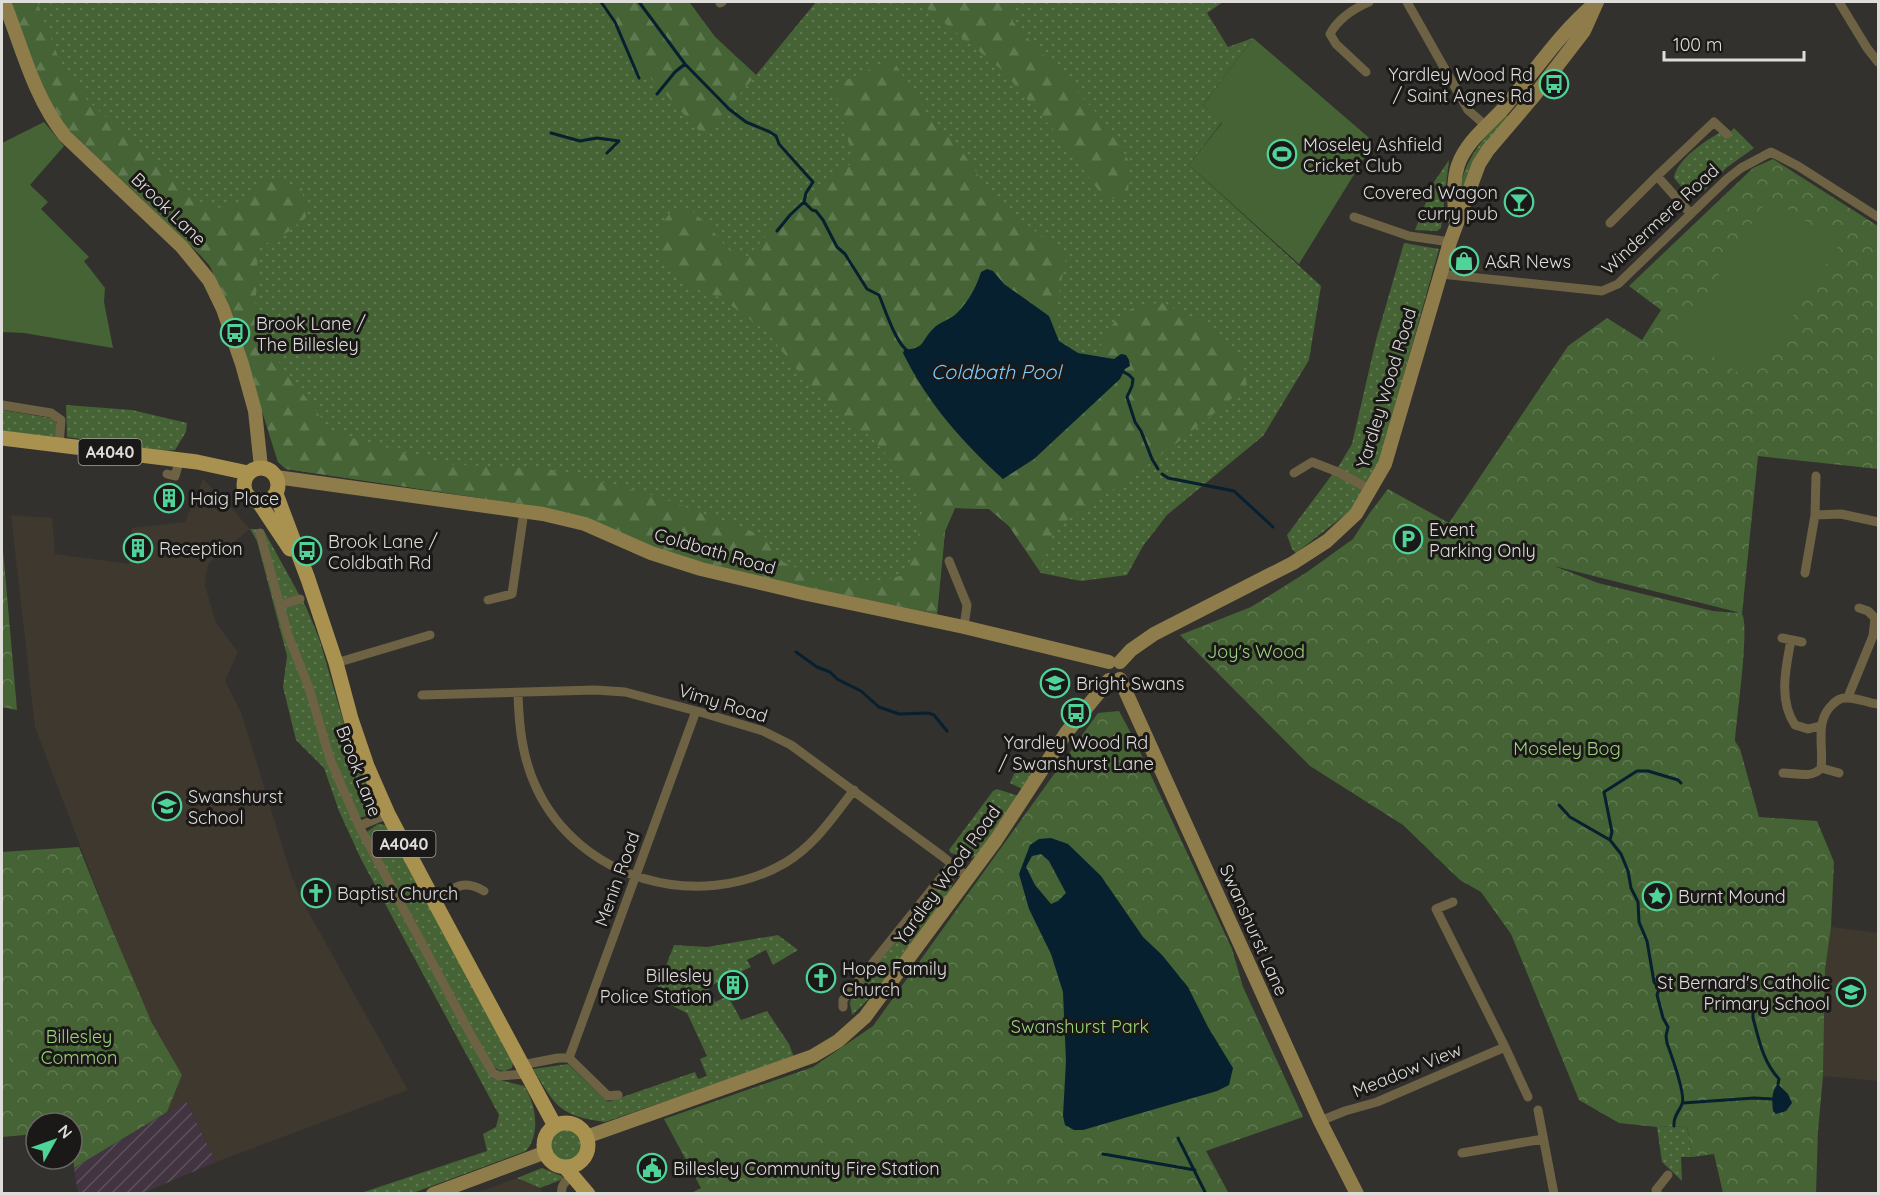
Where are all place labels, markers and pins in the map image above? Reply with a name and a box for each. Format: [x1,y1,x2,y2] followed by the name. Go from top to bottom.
[1388,63,1533,107] place label: Yardley Wood Rd / Saint Agnes Rd
[1538,68,1570,100] bus stop icon: Yardley Wood Rd / Saint Agnes Rd
[1303,133,1442,177] place label: Moseley Ashfield Cricket Club
[1266,138,1298,170] sports icon: Moseley Ashfield Cricket Club
[1363,181,1498,225] place label: Covered Wagon curry pub
[1503,186,1535,218] bar icon: Covered Wagon curry pub
[1448,245,1480,277] shop icon: A&R News
[1485,250,1571,273] place label: A&R News
[256,312,367,356] place label: Brook Lane / The Billesley
[219,317,251,349] bus stop icon: Brook Lane / The Billesley
[153,482,185,514] building icon: Haig Place
[190,487,279,510] place label: Haig Place
[1429,518,1536,562] place label: Event Parking Only
[1392,523,1424,555] parking icon: Event Parking Only
[328,530,439,574] place label: Brook Lane / Coldbath Rd
[122,532,154,564] building icon: Reception
[291,535,323,567] bus stop icon: Brook Lane / Coldbath Rd
[159,537,243,560] place label: Reception
[1039,667,1071,699] school or university icon: Bright Swans
[1076,672,1184,695] place label: Bright Swans
[1060,697,1092,729] bus stop icon: Yardley Wood Rd / Swanshurst Lane
[998,731,1154,775] place label: Yardley Wood Rd / Swanshurst Lane
[188,785,283,829] place label: Swanshurst School
[151,790,183,822] school or university icon: Swanshurst School
[300,877,332,909] church icon: Baptist Church
[1641,880,1673,912] place icon: Burnt Mound
[337,882,458,905] place label: Baptist Church
[1678,885,1786,908] place label: Burnt Mound
[842,957,947,1001] place label: Hope Family Church
[805,962,837,994] church icon: Hope Family Church
[600,964,712,1008] place label: Billesley Police Station
[717,969,749,1001] building icon: Billesley Police Station
[1657,971,1830,1015] place label: St Bernard's Catholic Primary School
[1835,976,1867,1008] school or university icon: St Bernard's Catholic Primary School
[636,1152,668,1184] public building icon: Billesley Community Fire Station
[673,1157,940,1180] place label: Billesley Community Fire Station

